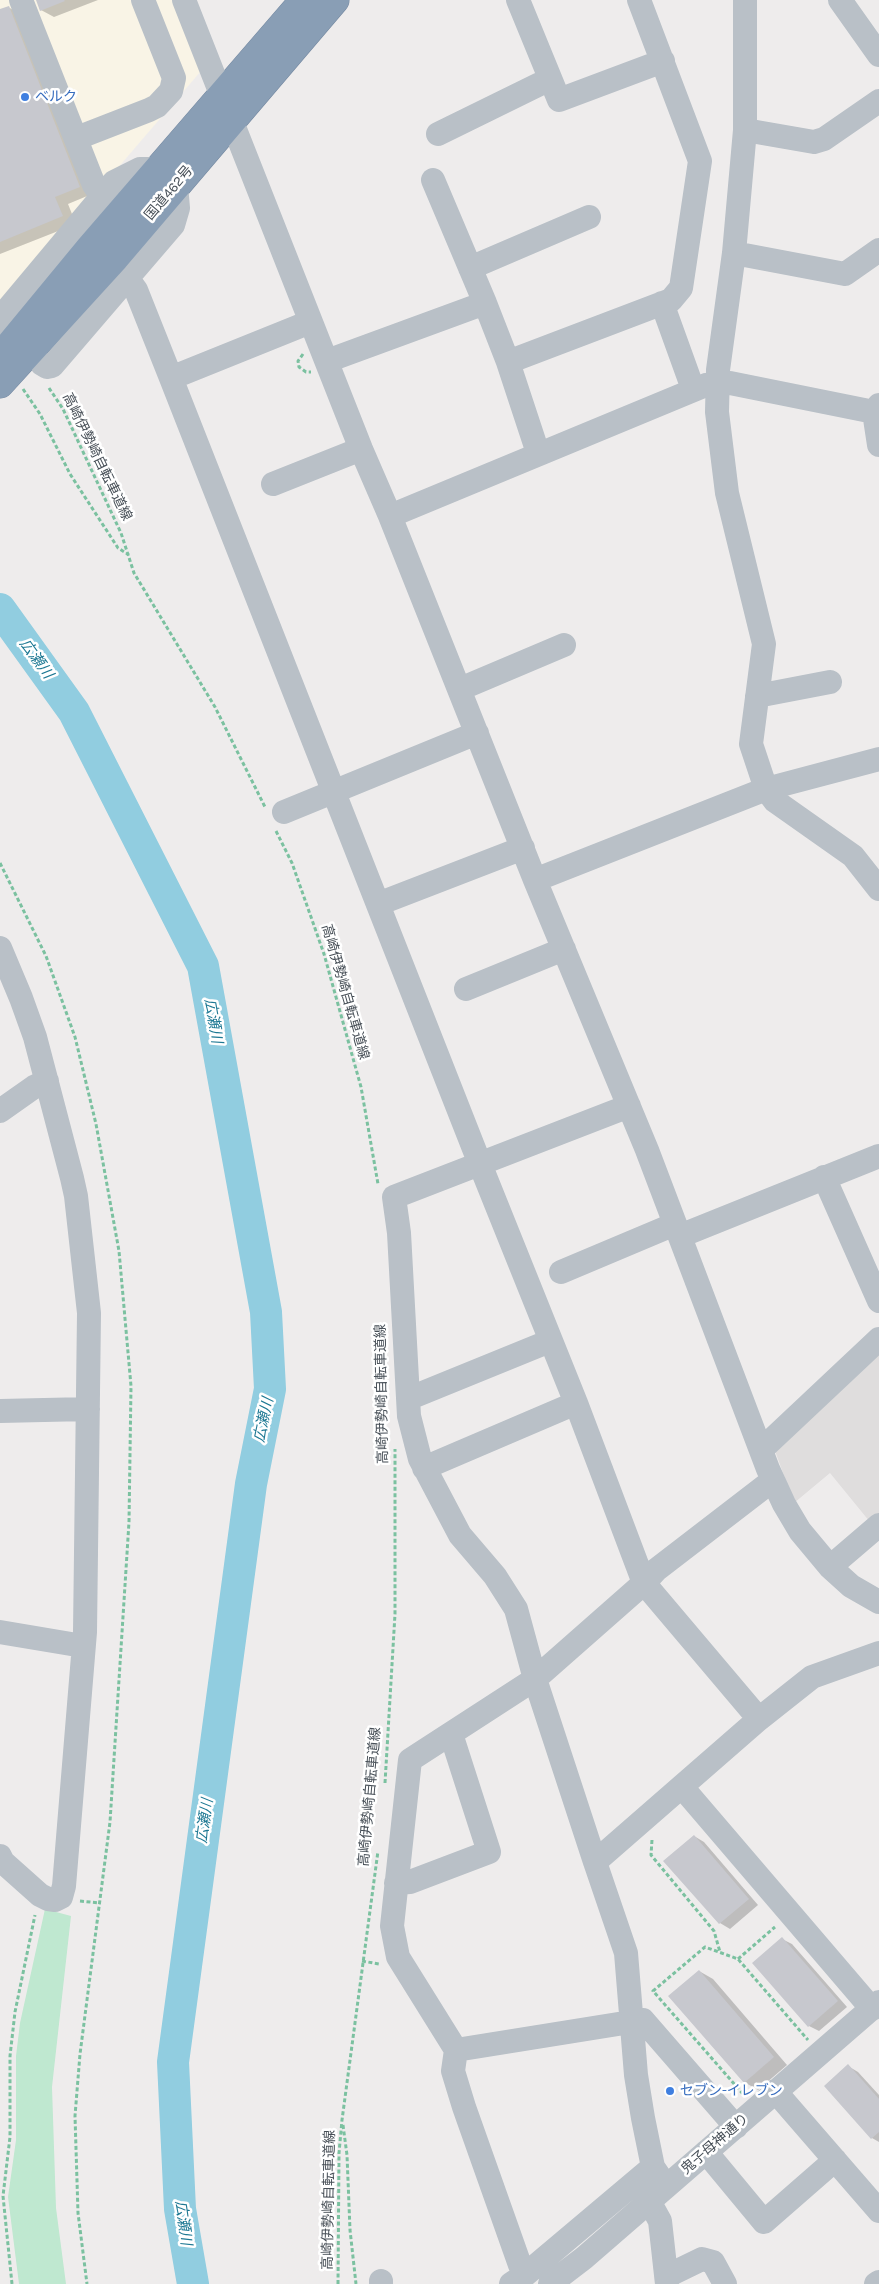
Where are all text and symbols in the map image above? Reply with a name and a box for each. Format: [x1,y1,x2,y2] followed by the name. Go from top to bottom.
[35,89,77,105] place label: ベルク
[19,91,31,103] marker: ベルク
[141,162,197,224] street label: 国道462号
[59,390,135,524] street label: 高崎伊勢崎自転車道線
[15,636,57,682] water label: 広瀬川
[318,922,372,1062] street label: 高崎伊勢崎自転車道線
[200,997,226,1045] water label: 広瀬川
[372,1324,392,1464] street label: 高崎伊勢崎自転車道線
[251,1396,277,1444] water label: 広瀬川
[356,1727,384,1867] street label: 高崎伊勢崎自転車道線
[193,1797,217,1845] water label: 広瀬川
[680,2083,783,2099] place label: セブン-イレブン
[664,2085,676,2097] marker: セブン-イレブン
[678,2110,752,2178] street label: 鬼子母神通り
[319,2130,339,2270] street label: 高崎伊勢崎自転車道線
[171,2199,195,2247] water label: 広瀬川

